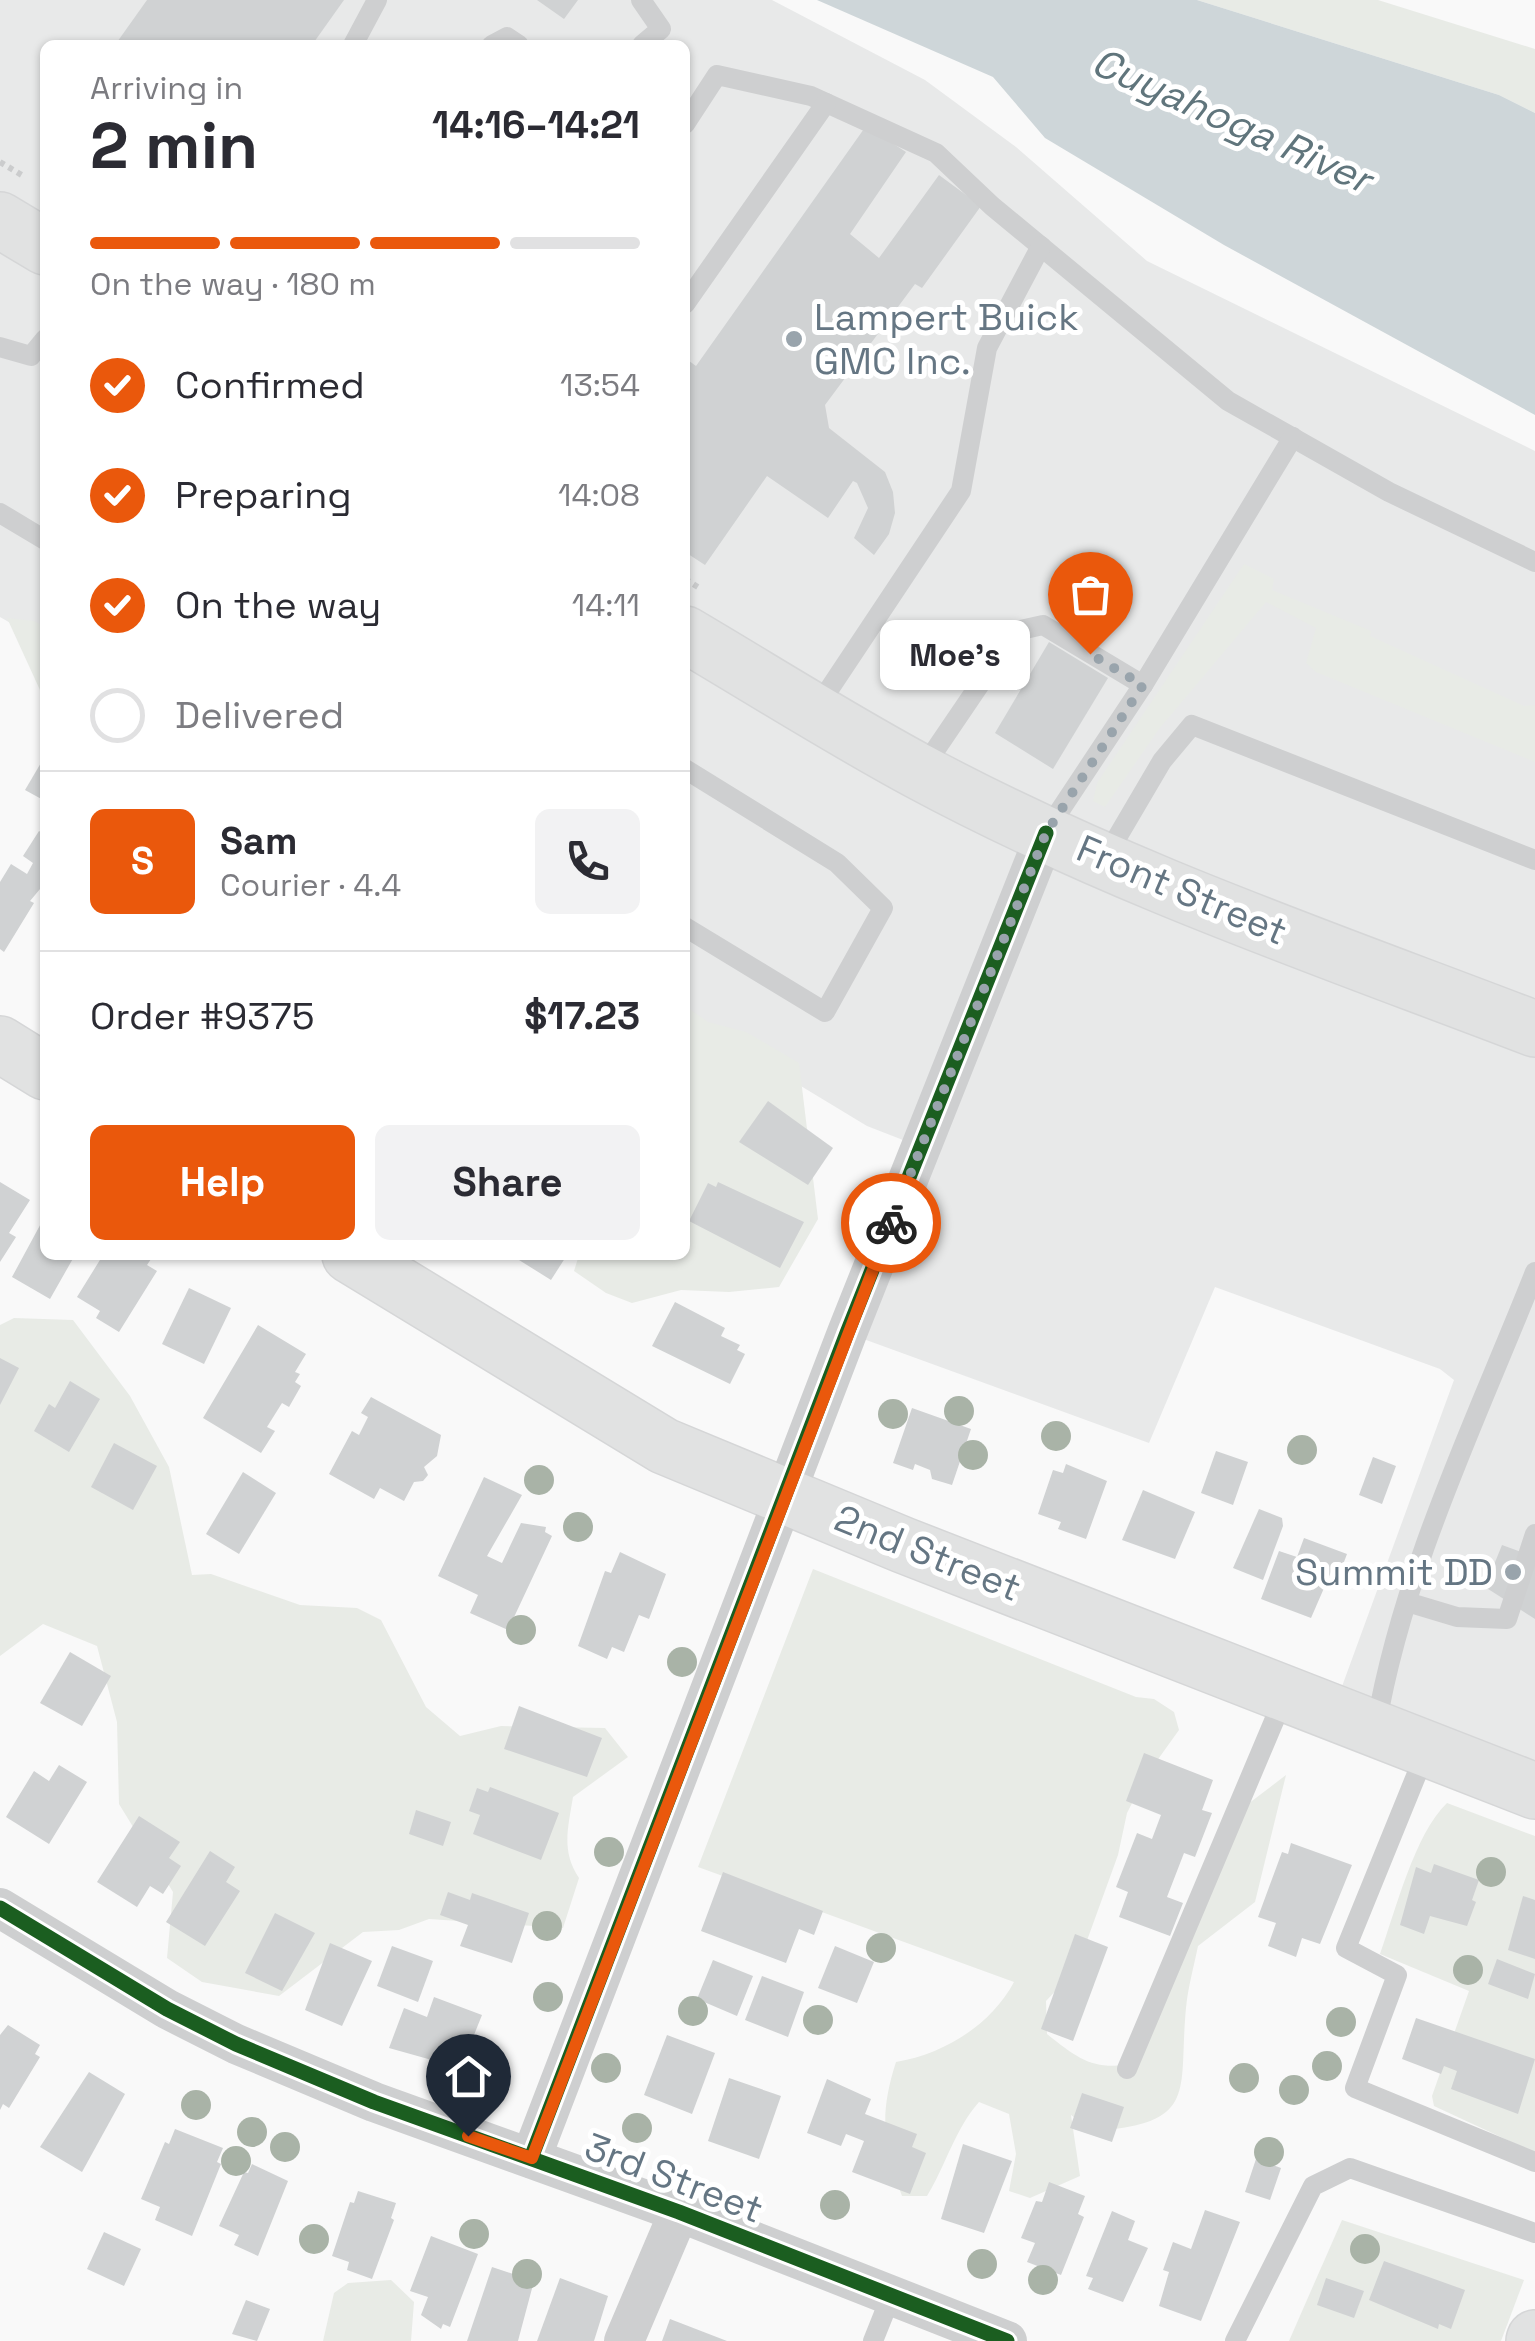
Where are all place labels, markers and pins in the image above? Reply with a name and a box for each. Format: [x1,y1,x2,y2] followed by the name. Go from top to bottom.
[814,293,1079,385] place label: Lampert Buick GMC Inc.
[783,328,805,350] marker: Lampert Buick GMC Inc.
[1048,552,1133,655] pin
[880,619,1030,689] callout: Moe's
[1295,1548,1493,1596] place label: Summit DD
[1502,1561,1524,1583] marker: Summit DD
[426,2034,511,2137] pin

